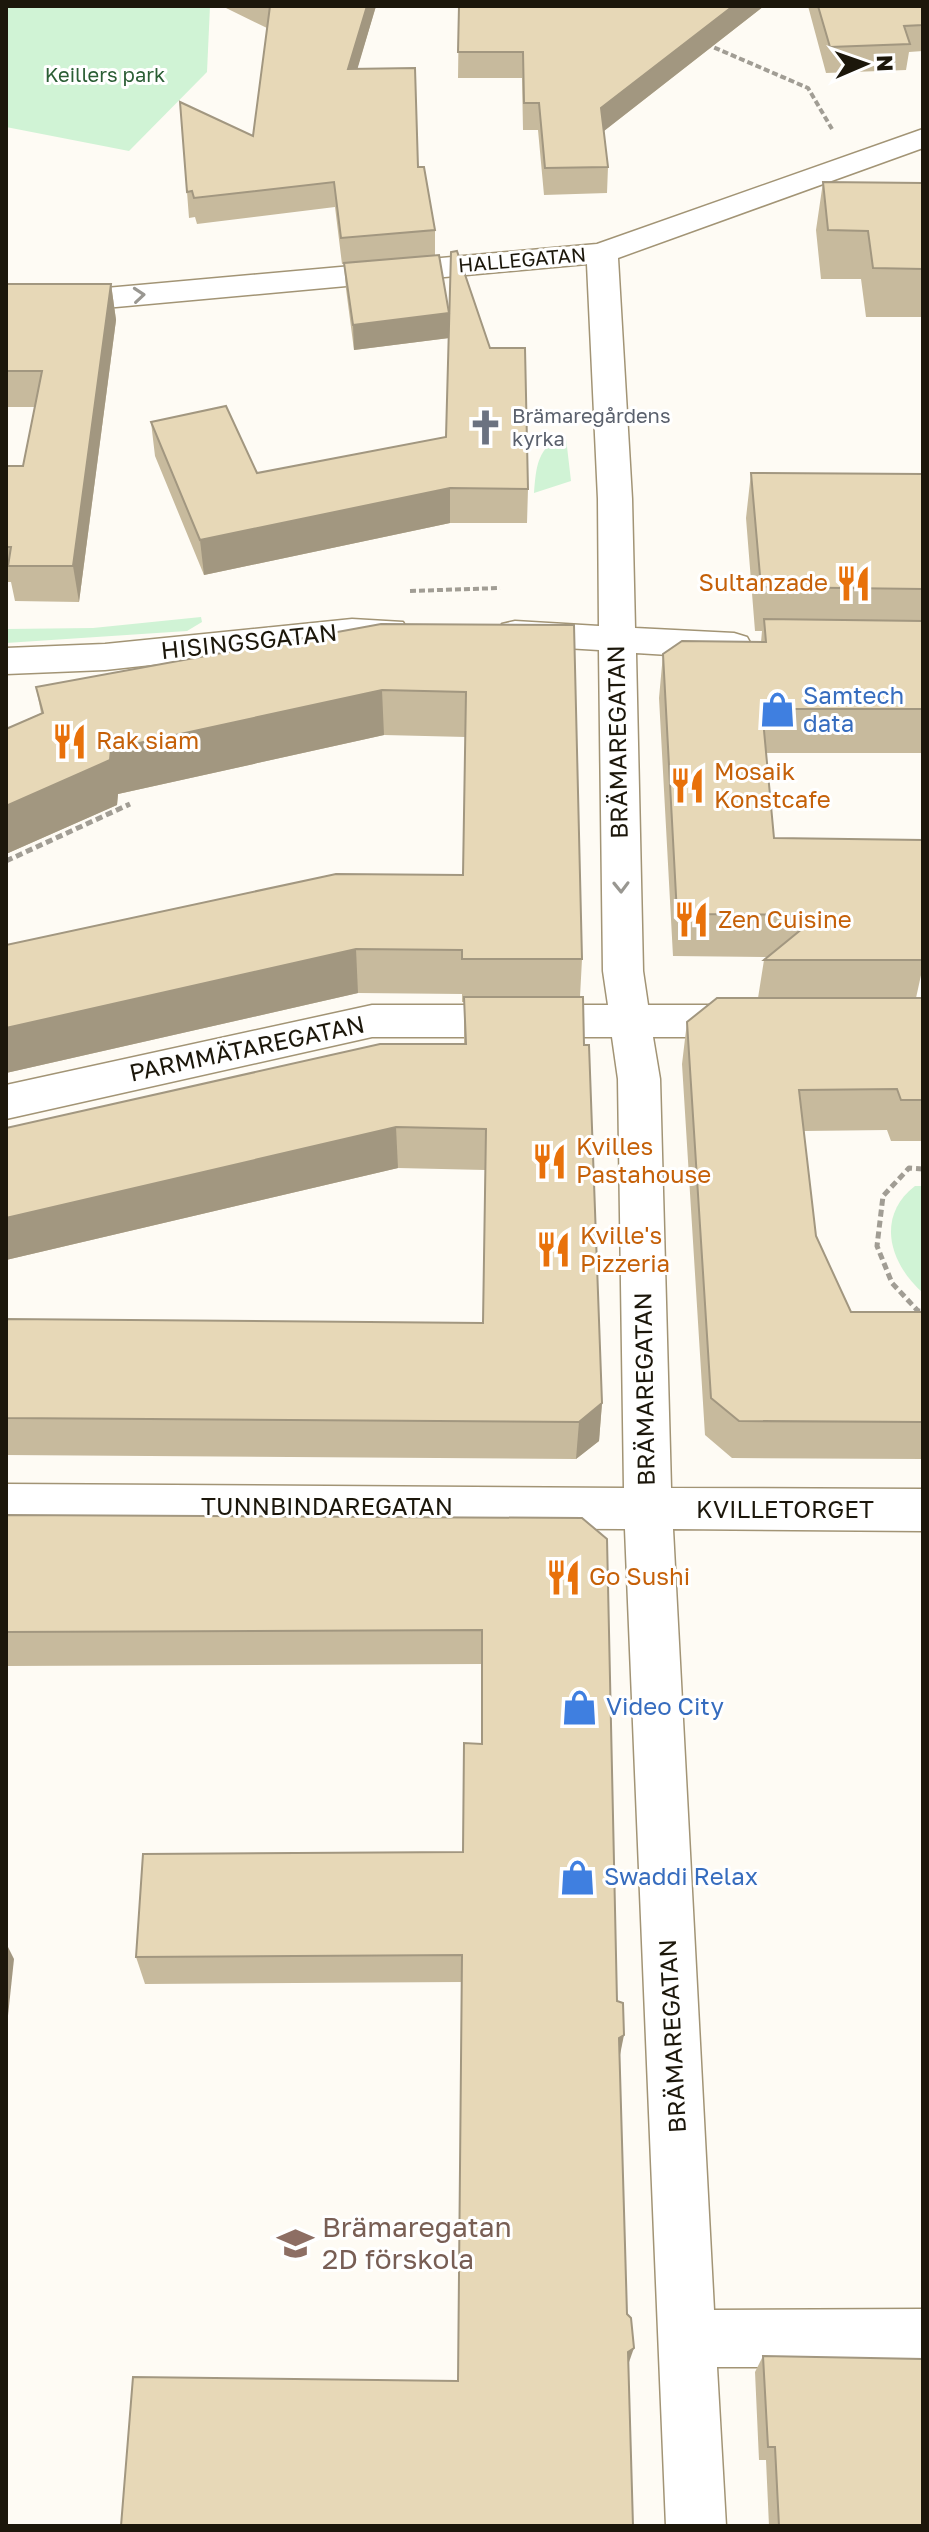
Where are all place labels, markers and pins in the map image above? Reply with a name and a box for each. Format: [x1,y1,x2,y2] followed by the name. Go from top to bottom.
[512,403,671,450] place label: Brämaregårdens kyrka
[467,408,505,446] church icon: Brämaregårdens kyrka
[835,564,873,602] restaurant icon: Sultanzade
[699,567,828,596] place label: Sultanzade
[803,680,904,737] place label: Samtech data
[758,691,796,729] shop icon: Samtech data
[51,722,89,760] restaurant icon: Rak siam
[96,725,199,754] place label: Rak siam
[714,756,831,813] place label: Mosaik Konstcafe
[669,767,707,805] restaurant icon: Mosaik Konstcafe
[673,901,711,939] restaurant icon: Zen Cuisine
[718,904,852,933] place label: Zen Cuisine
[576,1131,711,1188] place label: Kvilles Pastahouse
[531,1142,569,1180] restaurant icon: Kvilles Pastahouse
[580,1220,670,1277] place label: Kville's Pizzeria
[535,1231,573,1269] restaurant icon: Kville's Pizzeria
[544,1558,582,1596] restaurant icon: Go Sushi
[589,1561,690,1590] place label: Go Sushi
[561,1688,599,1726] shop icon: Video City
[606,1691,724,1720] place label: Video City
[559,1858,597,1896] shop icon: Swaddi Relax
[604,1861,758,1890] place label: Swaddi Relax
[322,2210,512,2275] place label: Brämaregatan 2D förskola
[277,2224,315,2262] school or university icon: Brämaregatan 2D förskola

